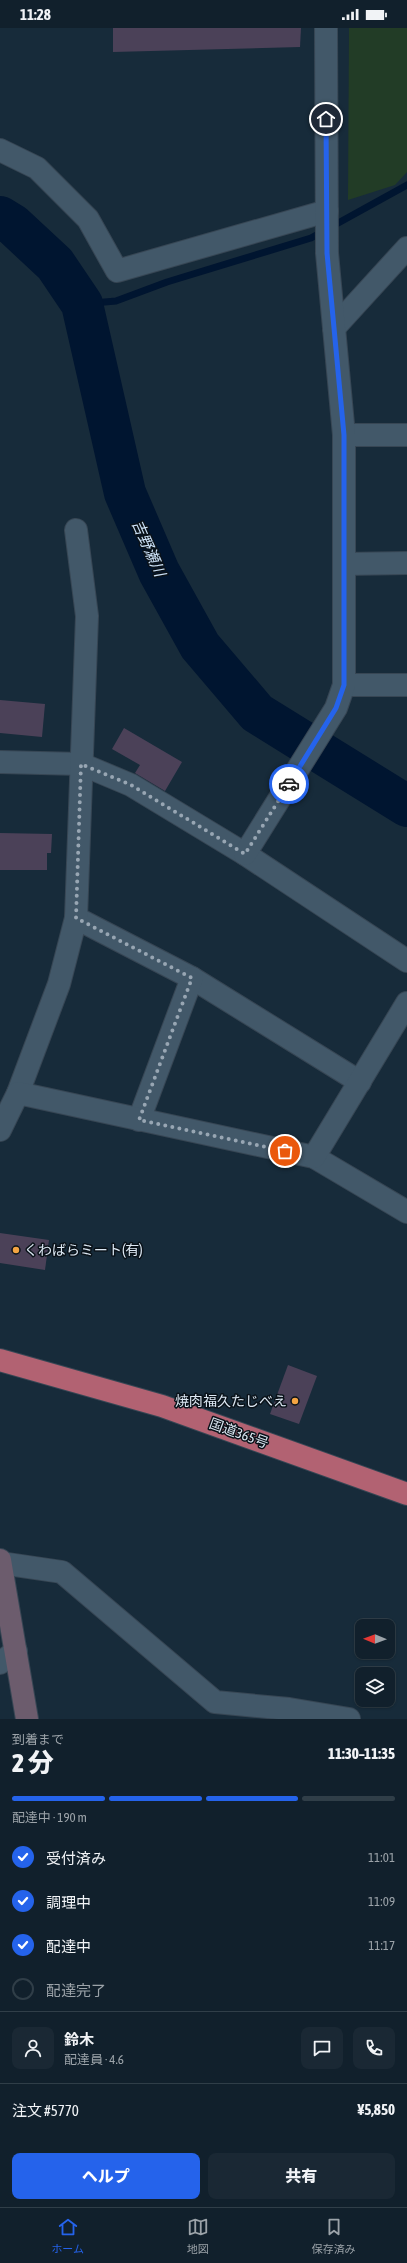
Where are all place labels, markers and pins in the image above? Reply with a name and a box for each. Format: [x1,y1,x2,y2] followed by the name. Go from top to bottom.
[309,102,343,136] pin
[268,1134,302,1168] pin
[24,1242,143,1258] place label: くわばらミート(有)
[11,1245,21,1255] marker: くわばらミート(有)
[175,1393,287,1409] place label: 焼肉福久たじべえ
[290,1396,300,1406] marker: 焼肉福久たじべえ

